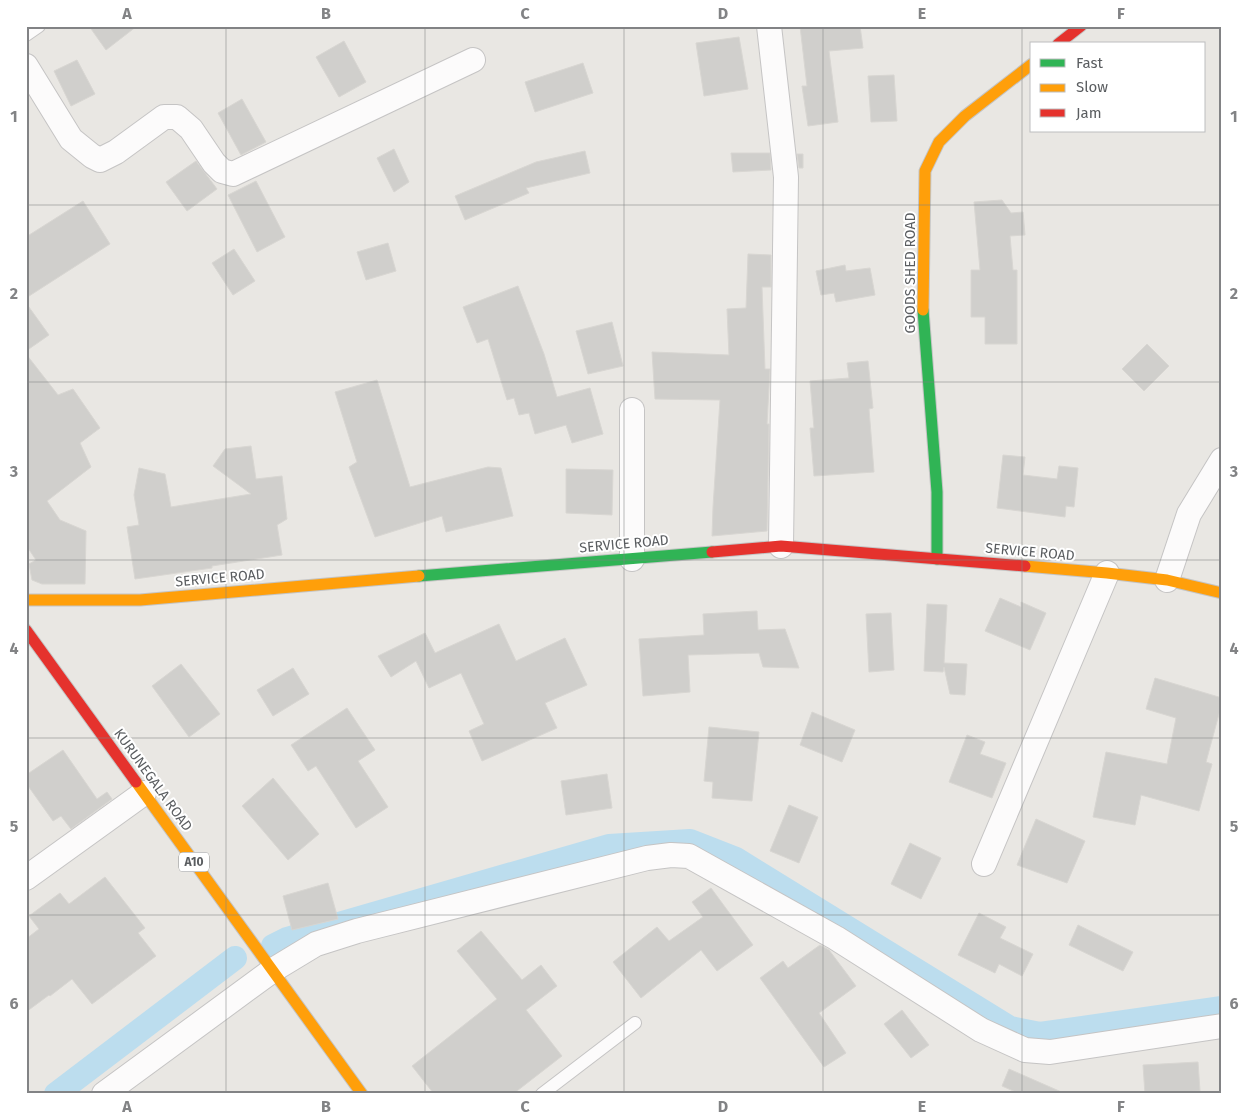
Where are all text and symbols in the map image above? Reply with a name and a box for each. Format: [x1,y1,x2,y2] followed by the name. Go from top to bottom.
[121,4,132,23] text: A
[321,4,331,23] text: B
[520,4,530,23] text: C
[718,4,728,23] text: D
[918,4,926,23] text: E
[1117,4,1125,23] text: F
[1030,42,1206,132] legend
[1076,54,1103,72] text: Fast
[1076,78,1108,96] text: Slow
[1076,104,1102,122] text: Jam
[10,107,18,126] text: 1
[1230,107,1238,126] text: 1
[902,213,919,333] street label: GOODS SHED ROAD
[10,284,18,303] text: 2
[1230,284,1238,303] text: 2
[9,462,18,481] text: 3
[1229,462,1238,481] text: 3
[579,532,669,556] street label: SERVICE ROAD
[985,540,1075,564] street label: SERVICE ROAD
[175,566,265,590] street label: SERVICE ROAD
[9,639,19,658] text: 4
[1229,639,1239,658] text: 4
[110,725,196,835] street label: KURUNEGALA ROAD
[10,817,19,836] text: 5
[1230,817,1239,836] text: 5
[179,852,209,872] road number: A10
[9,994,19,1013] text: 6
[1229,994,1239,1013] text: 6
[121,1097,132,1116] text: A
[321,1097,331,1116] text: B
[520,1097,530,1116] text: C
[718,1097,728,1116] text: D
[918,1097,926,1116] text: E
[1117,1097,1125,1116] text: F

